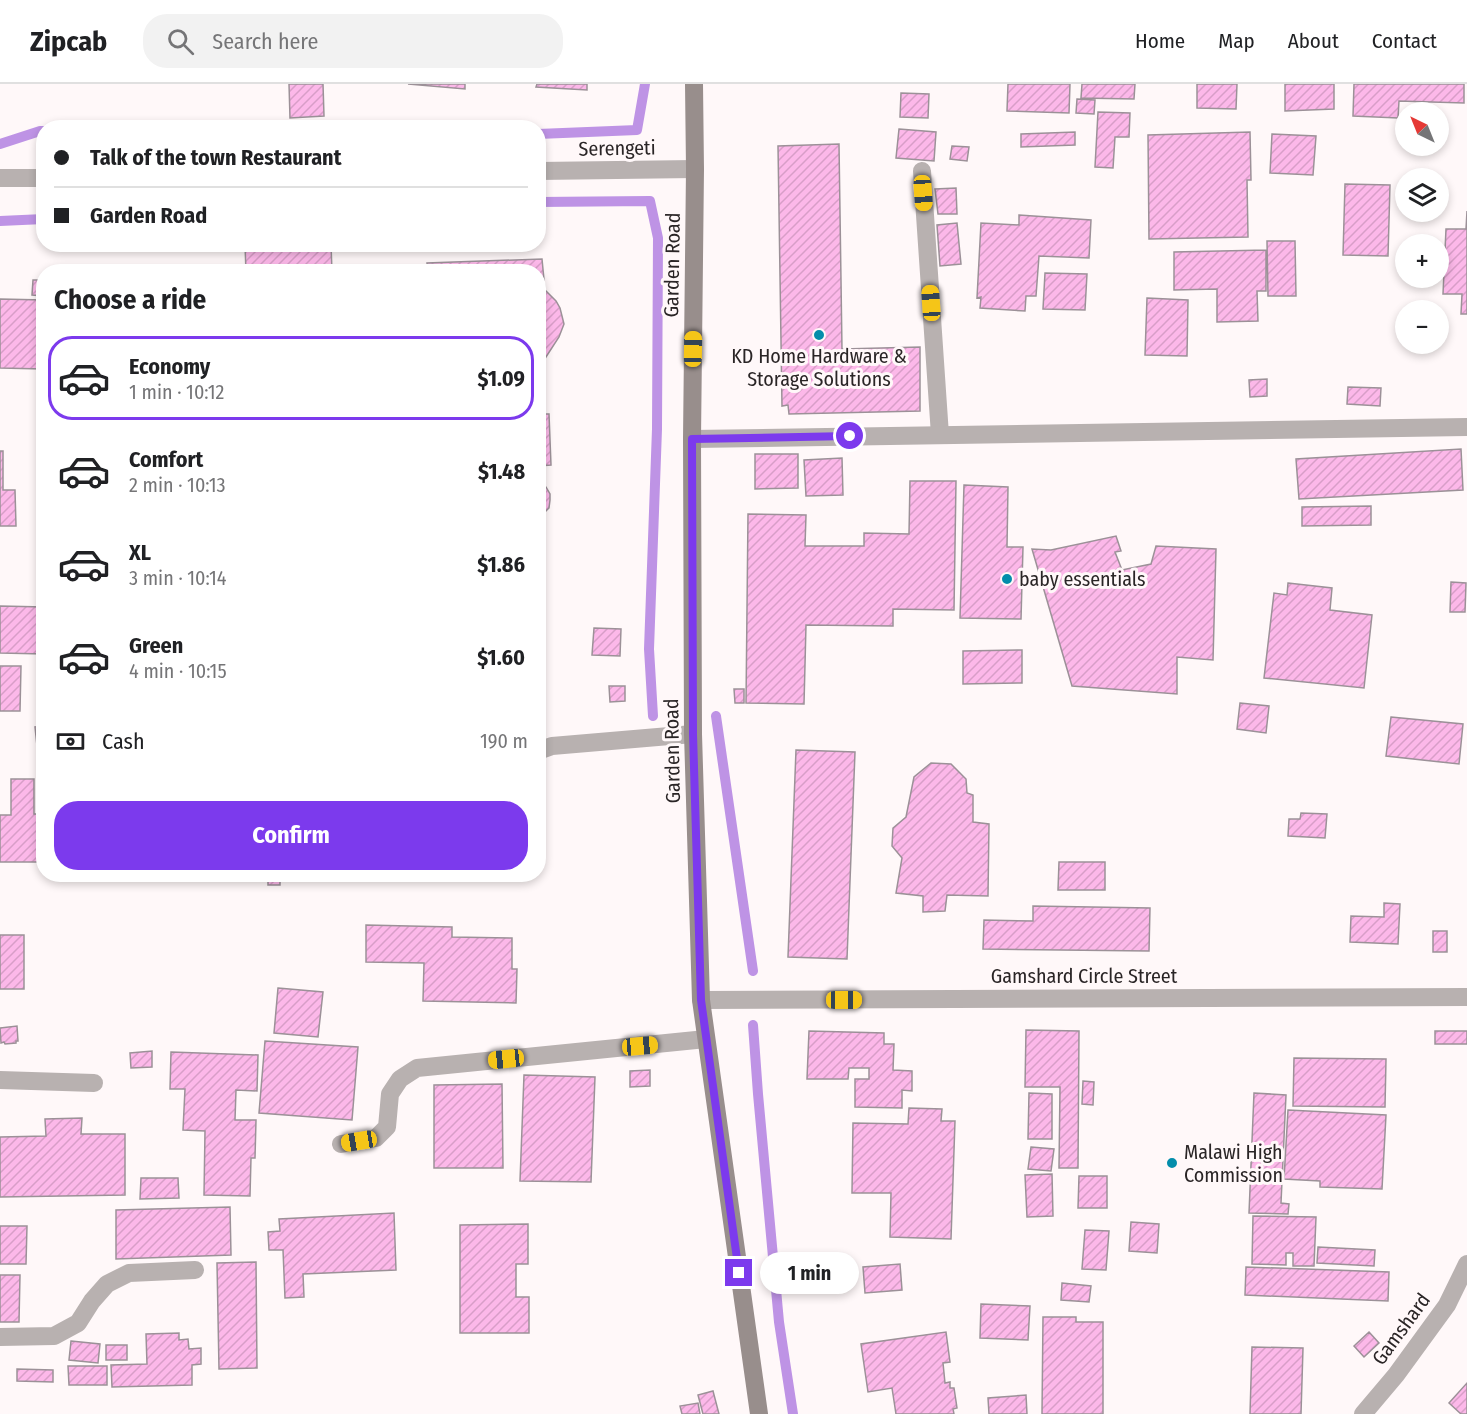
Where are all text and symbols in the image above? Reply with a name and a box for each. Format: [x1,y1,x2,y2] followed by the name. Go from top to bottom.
[143,14,563,68] search box
[30,25,107,58] text: Zipcab
[164,25,197,58] icon: search
[212,28,318,55] text: Search here
[1135,28,1185,54] text: Home
[1218,28,1255,54] text: Map
[1288,28,1339,54] text: About
[1372,28,1437,54] text: Contact
[1395,102,1449,156] north arrow
[1395,102,1449,354] map controls
[578,135,656,161] street label: Serengeti
[90,144,341,171] text: Talk of the town Restaurant
[1395,168,1449,222] button: layers
[913,174,933,212] car
[90,202,207,229] text: Garden Road
[659,212,685,318] street label: Garden Road
[1395,234,1449,288] button: +
[54,284,206,316] text: Choose a ride
[921,284,941,322] car
[1395,300,1449,354] button: −
[812,328,826,342] marker: KD Home Hardware & Storage Solutions
[684,331,702,367] car
[731,344,907,391] place label: KD Home Hardware & Storage Solutions
[57,351,111,405] icon: car
[129,353,210,380] text: Economy
[478,365,525,392] text: $1.09
[129,380,224,404] text: 1 min · 10:12
[836,422,863,449] route start
[57,444,111,498] icon: car
[129,446,203,473] text: Comfort
[478,458,525,485] text: $1.48
[129,473,226,497] text: 2 min · 10:13
[57,537,111,591] icon: car
[129,539,151,566] text: XL
[477,551,525,578] text: $1.86
[129,566,226,590] text: 3 min · 10:14
[1019,567,1146,591] place label: baby essentials
[1000,572,1014,586] marker: baby essentials
[57,630,111,684] icon: car
[129,632,183,659] text: Green
[477,644,525,671] text: $1.60
[129,659,227,683] text: 4 min · 10:15
[659,698,685,804] street label: Garden Road
[54,725,87,758] icon: cash
[102,728,145,755] text: Cash
[480,729,528,753] text: 190 m
[54,801,528,870] button: Confirm
[991,964,1178,988] street label: Gamshard Circle Street
[826,991,862,1009] car
[621,1035,659,1057] car
[487,1048,525,1070] car
[340,1129,378,1153] car
[1184,1140,1283,1187] place label: Malawi High Commission
[1165,1156,1179,1170] marker: Malawi High Commission
[760,1252,859,1294] callout: 1 min
[725,1259,752,1286] route end
[788,1261,831,1285] text: 1 min
[1367,1289,1435,1369] street label: Gamshard

